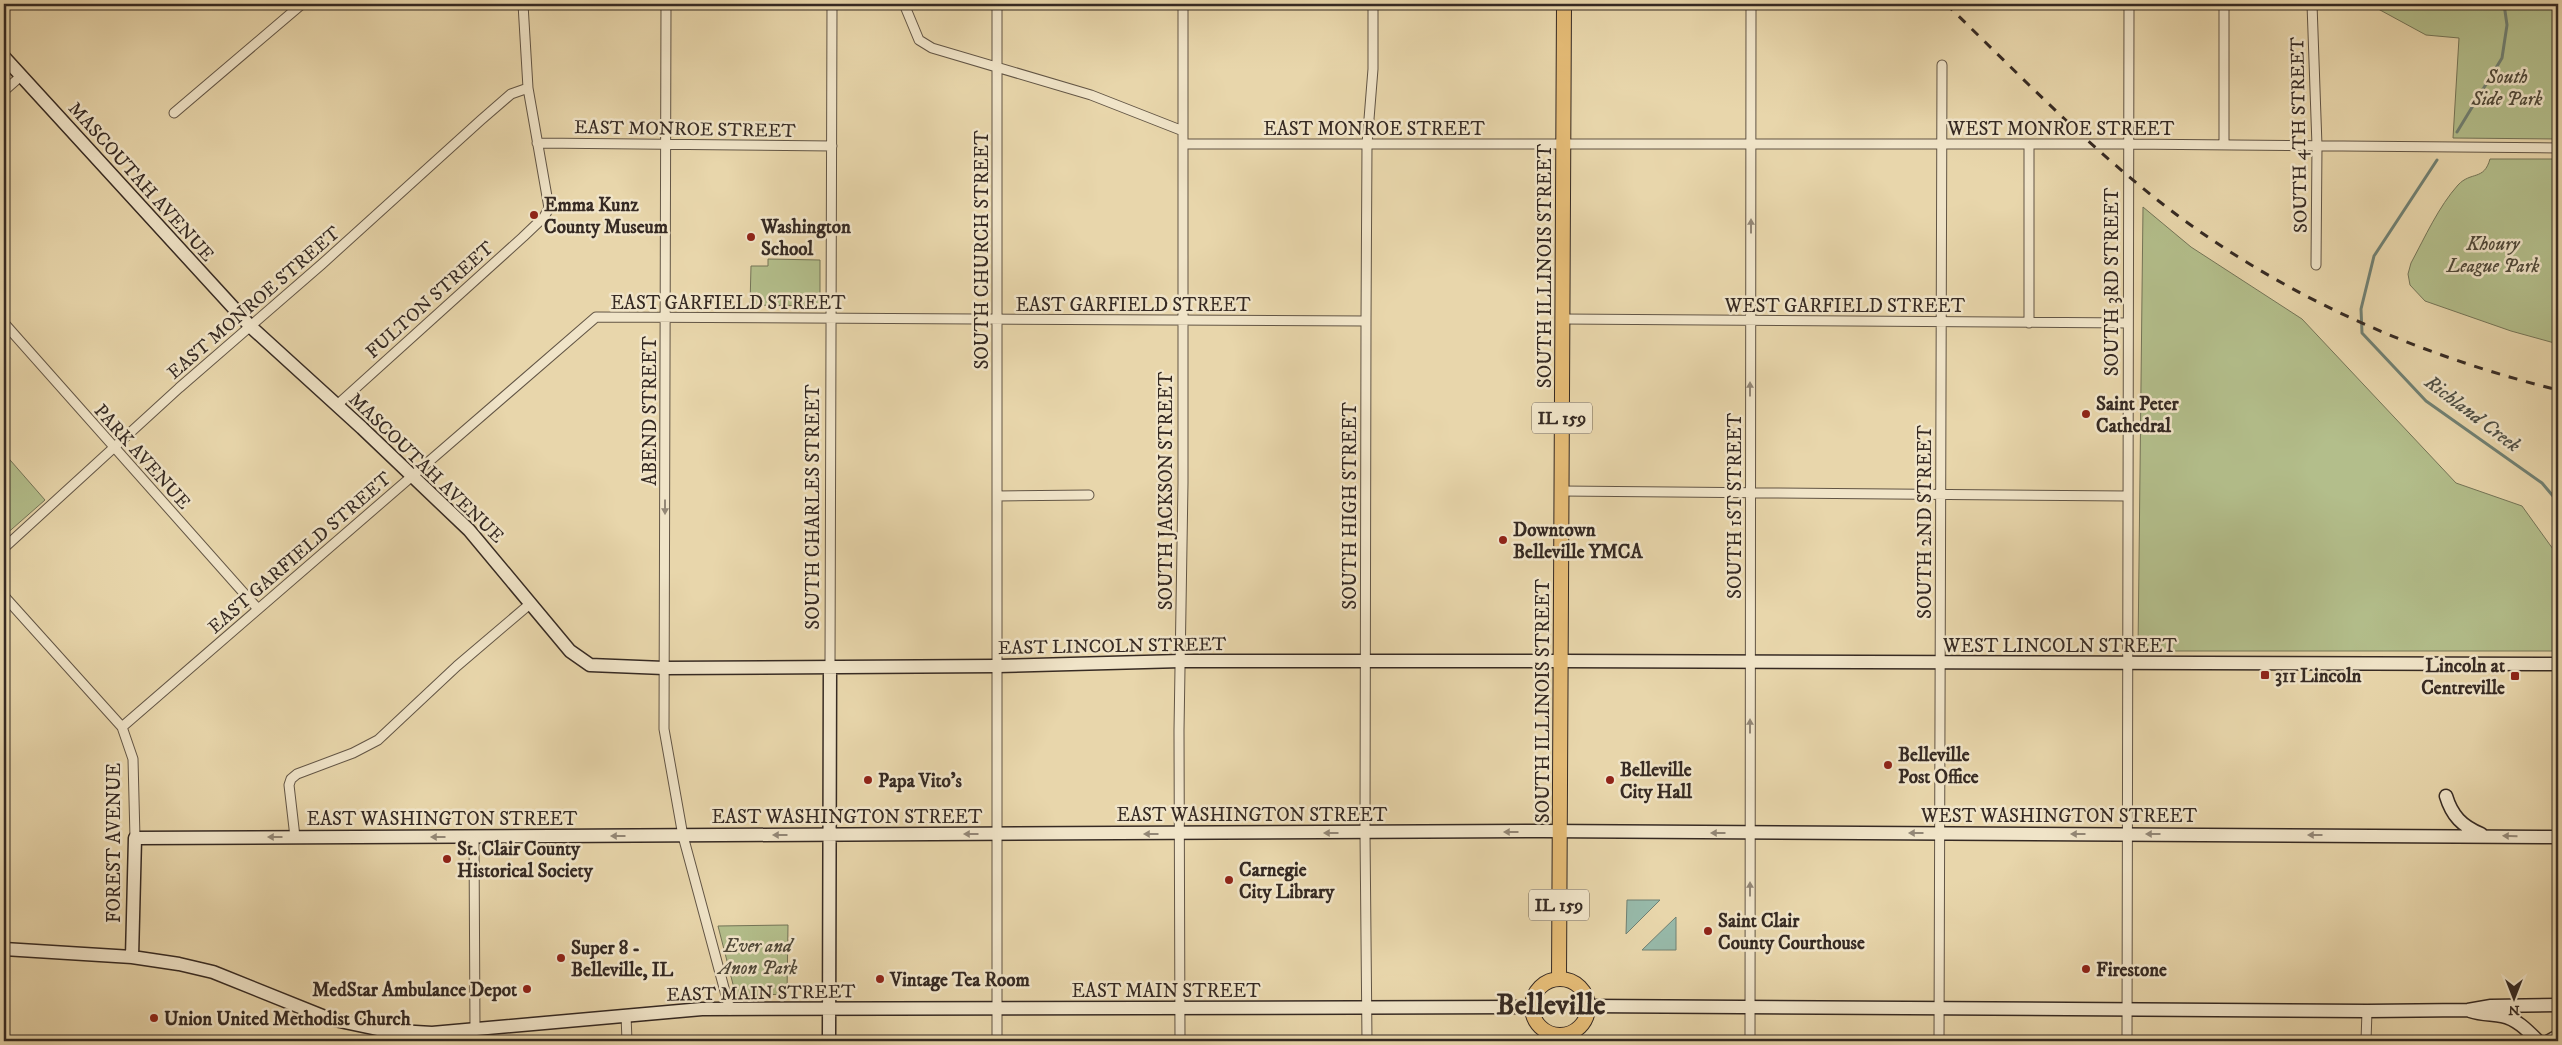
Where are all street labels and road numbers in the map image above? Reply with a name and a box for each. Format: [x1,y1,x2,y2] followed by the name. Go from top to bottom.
[2286,36,2313,233] street label: SOUTH 4TH STREET
[63,97,219,267] street label: MASCOUTAH AVENUE
[574,116,797,143] street label: EAST MONROE STREET
[1263,118,1485,141] street label: EAST MONROE STREET
[1947,118,2175,141] street label: WEST MONROE STREET
[971,130,994,370] street label: SOUTH CHURCH STREET
[1534,143,1557,388] street label: SOUTH ILLINOIS STREET
[2101,187,2124,376] street label: SOUTH 3RD STREET
[163,221,346,385] street label: EAST MONROE STREET
[361,236,499,364] street label: FULTON STREET
[610,292,846,315] street label: EAST GARFIELD STREET
[1015,294,1251,317] street label: EAST GARFIELD STREET
[1724,295,1966,318] street label: WEST GARFIELD STREET
[639,336,662,486] street label: ABEND STREET
[1155,371,1178,610] street label: SOUTH JACKSON STREET
[802,384,825,630] street label: SOUTH CHARLES STREET
[344,388,508,548] street label: MASCOUTAH AVENUE
[89,400,195,514] street label: PARK AVENUE
[1339,402,1362,610] street label: SOUTH HIGH STREET
[1532,402,1592,433] road number: IL 159
[1724,412,1747,599] street label: SOUTH 1ST STREET
[1914,424,1937,619] street label: SOUTH 2ND STREET
[204,467,397,639] street label: EAST GARFIELD STREET
[1532,578,1555,823] street label: SOUTH ILLINOIS STREET
[998,633,1227,660] street label: EAST LINCOLN STREET
[1942,635,2177,658] street label: WEST LINCOLN STREET
[103,763,126,923] street label: FOREST AVENUE
[1117,804,1388,827] street label: EAST WASHINGTON STREET
[1920,805,2198,828] street label: WEST WASHINGTON STREET
[712,806,983,829] street label: EAST WASHINGTON STREET
[307,808,578,831] street label: EAST WASHINGTON STREET
[1529,890,1589,920] road number: IL 159
[666,980,856,1007] street label: EAST MAIN STREET
[1071,980,1261,1003] street label: EAST MAIN STREET

